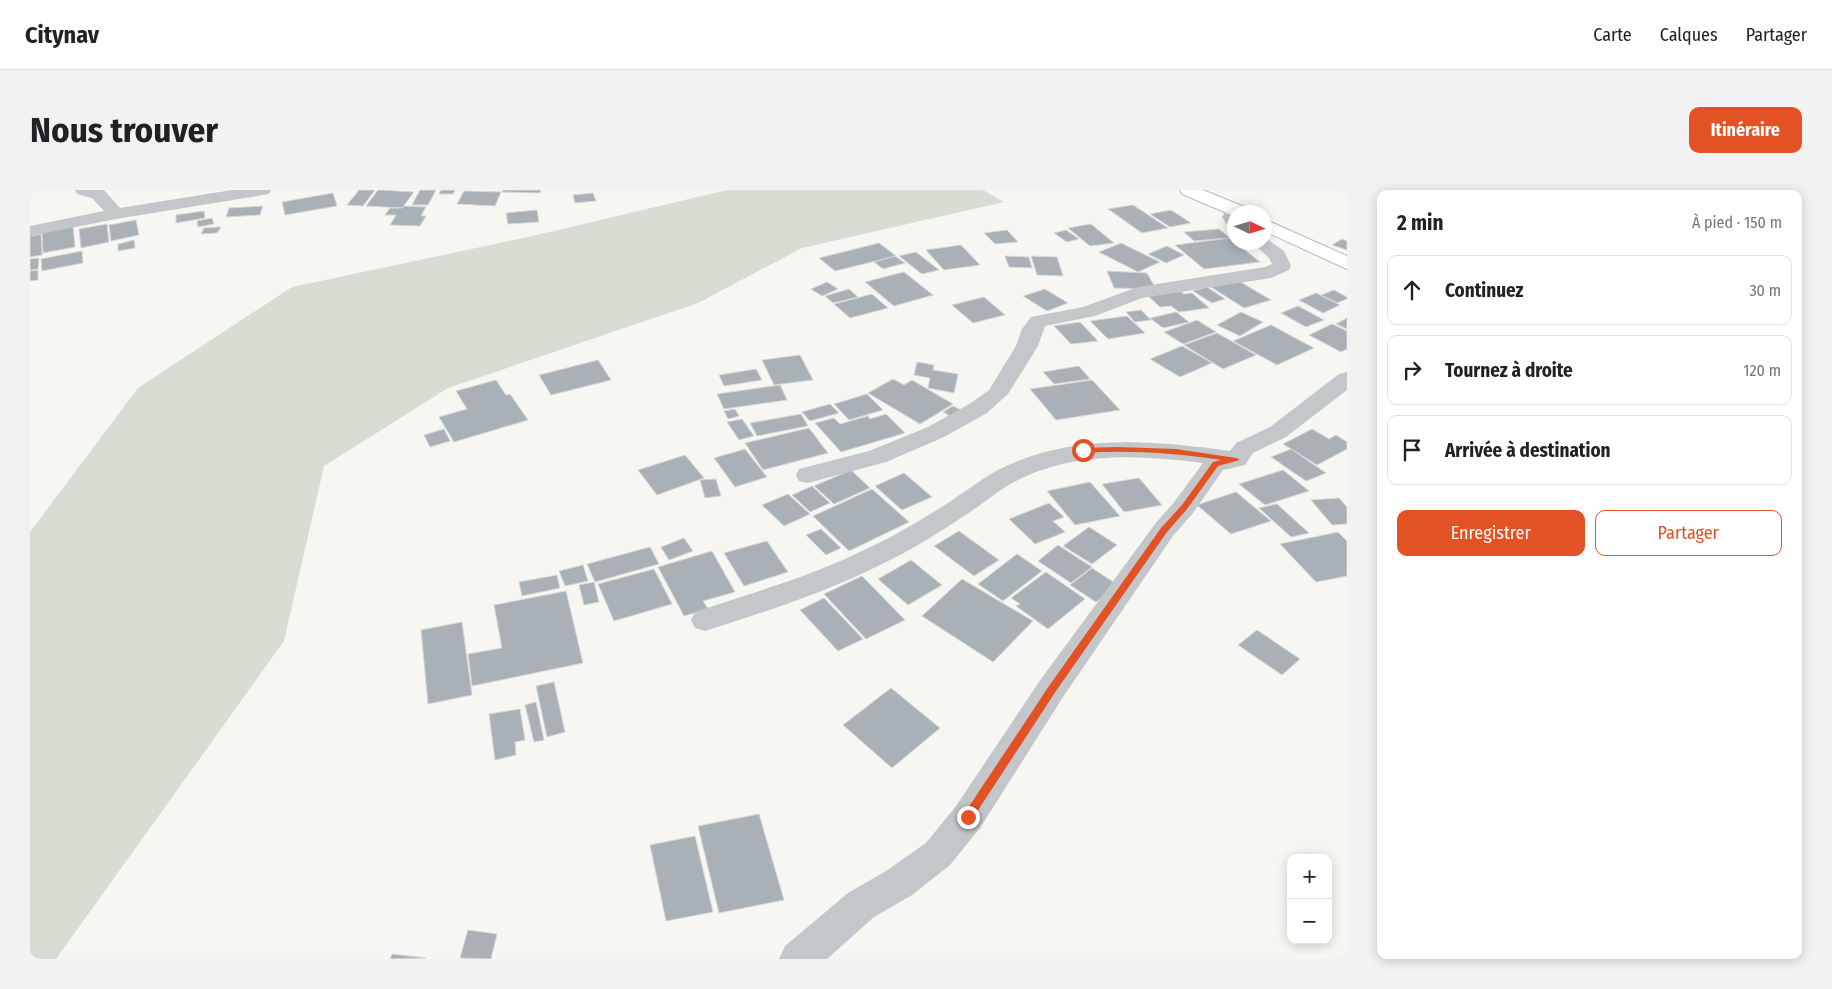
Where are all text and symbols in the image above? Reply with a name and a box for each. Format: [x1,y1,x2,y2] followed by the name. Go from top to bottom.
[25,21,99,49] text: Citynav
[1593,24,1632,46] text: Carte
[1660,24,1718,46] text: Calques
[1746,24,1807,46] text: Partager
[1689,107,1802,153] button: Itinéraire
[30,109,218,151] text: Nous trouver
[1227,205,1272,250] north arrow
[1397,210,1444,236] text: 2 min
[1692,213,1782,232] text: À pied · 150 m
[1398,276,1426,304] icon: ahead
[1445,279,1524,302] text: Continuez
[1749,281,1781,300] text: 30 m
[1398,356,1426,384] icon: right
[1445,359,1573,382] text: Tournez à droite
[1743,361,1781,380] text: 120 m
[1398,436,1426,464] icon: arrive
[1072,439,1095,462] route start
[1445,439,1611,462] text: Arrivée à destination
[1397,510,1585,556] button: Enregistrer
[1595,510,1782,556] button: Partager
[957,806,980,829] route end
[1287,854,1332,944] map controls
[1287,854,1332,899] button: +
[1287,899,1332,944] button: −

